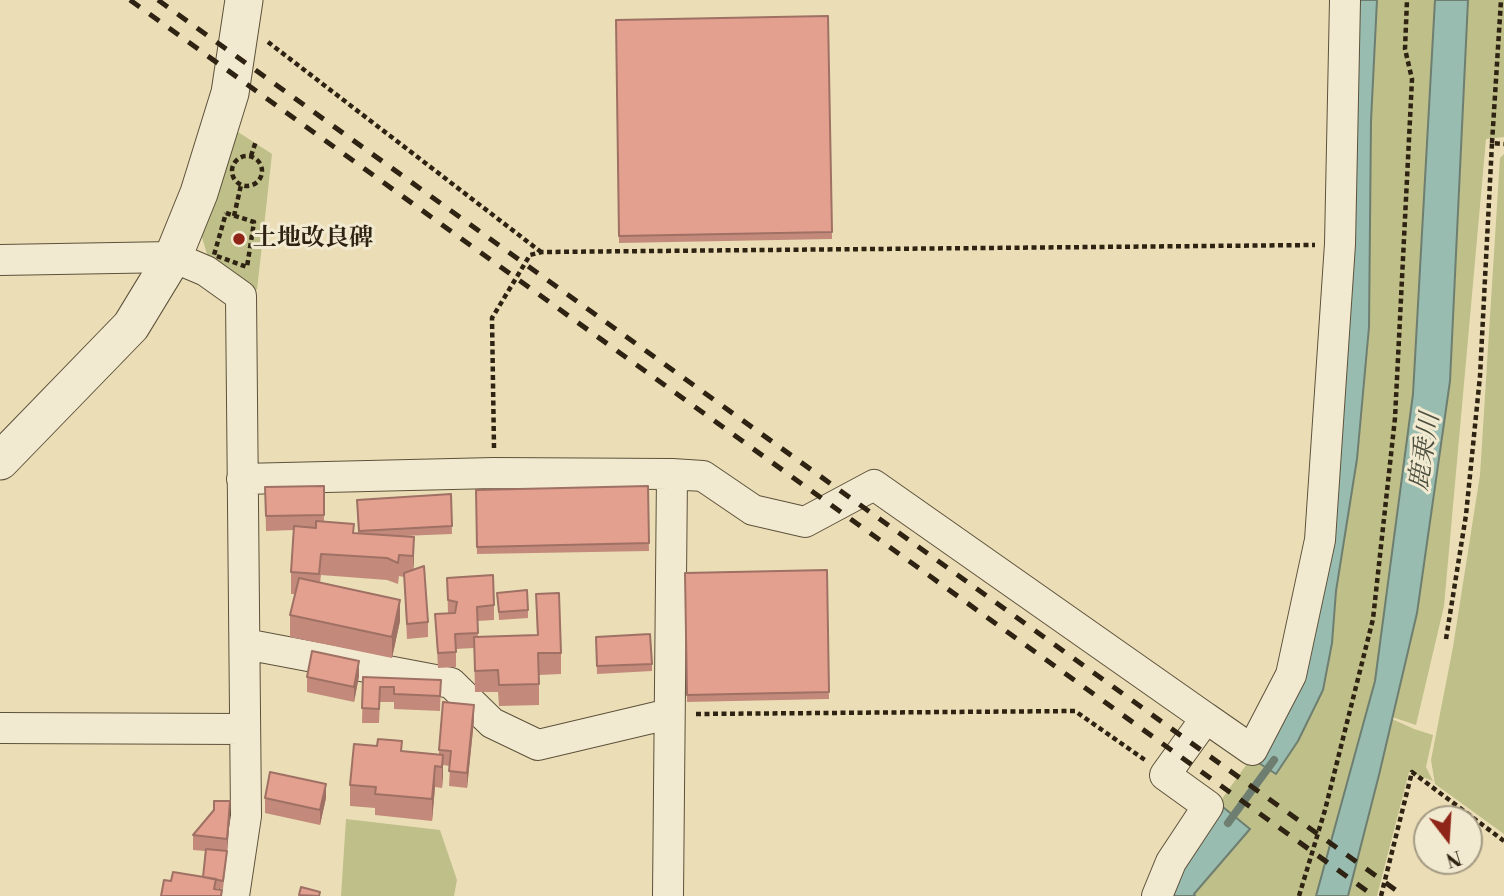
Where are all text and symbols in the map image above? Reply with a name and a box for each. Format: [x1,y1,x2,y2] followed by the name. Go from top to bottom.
[253,225,373,253] place label: 土地改良碑
[231,231,247,247] marker: 土地改良碑
[1404,411,1448,493] water label: 鹿乗川
[1413,805,1483,875] north arrow
[1443,844,1464,872] text: N

